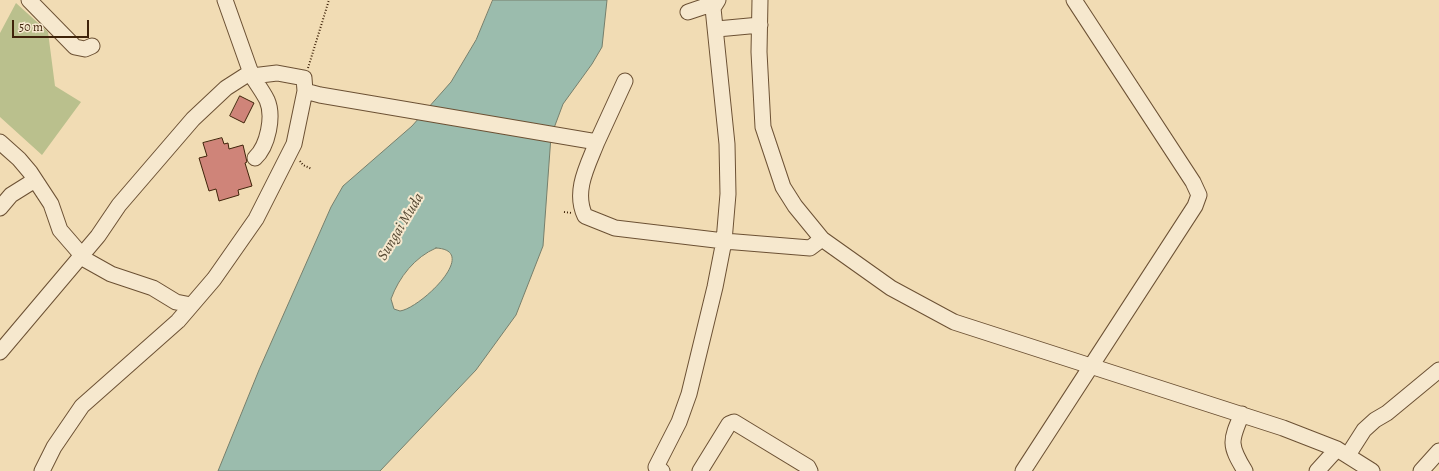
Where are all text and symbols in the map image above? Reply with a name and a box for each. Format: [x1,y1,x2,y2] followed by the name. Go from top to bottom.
[14,12,91,38] scale bar
[19,19,43,35] text: 50 m
[374,190,428,264] water label: Sungai Muda

